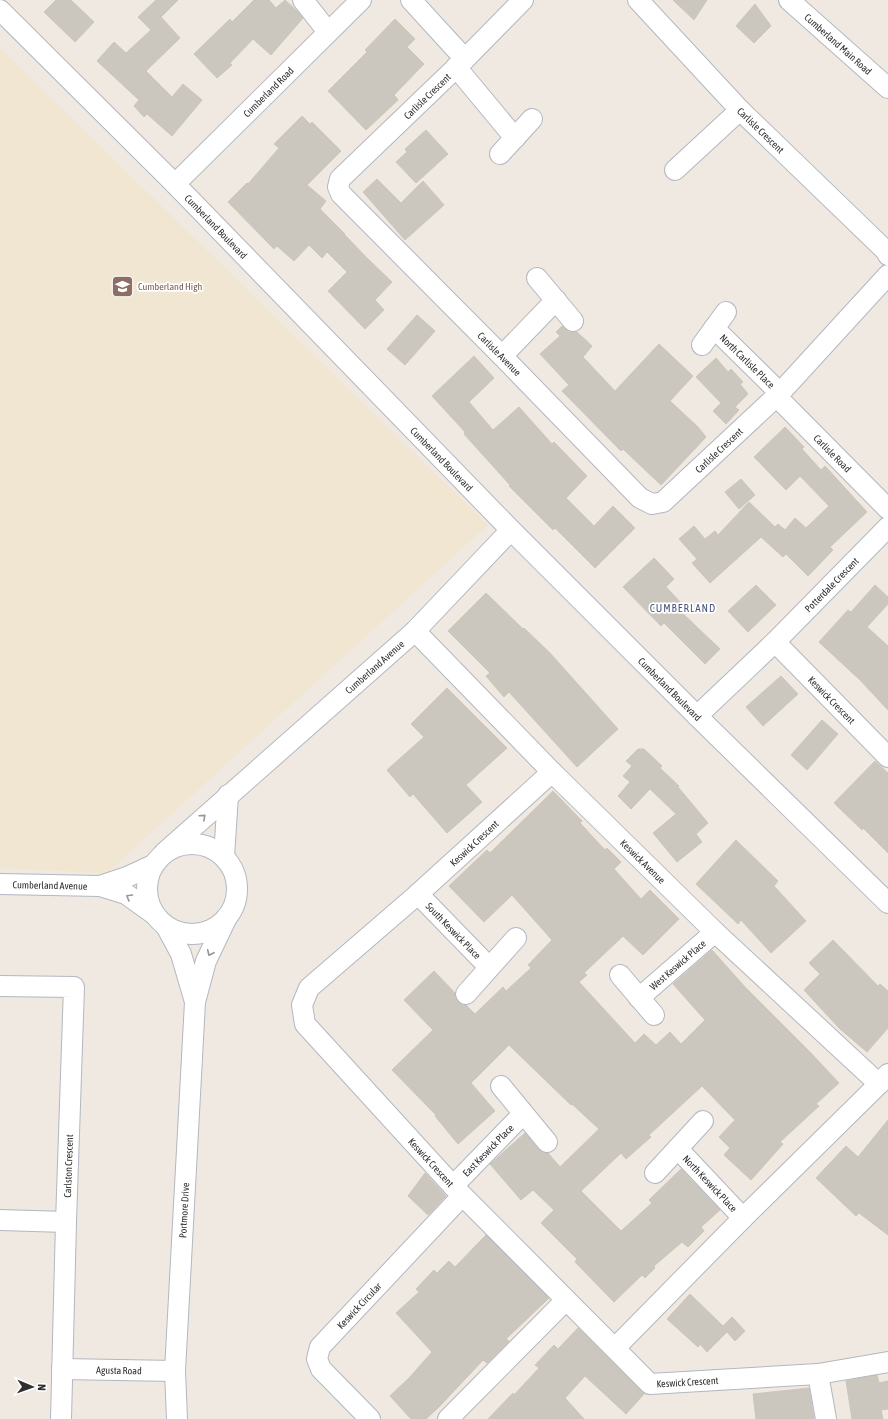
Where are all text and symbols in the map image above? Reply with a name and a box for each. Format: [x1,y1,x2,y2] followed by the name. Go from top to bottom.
[802,12,874,77] street label: Cumberland Main Road
[241,65,296,119] street label: Cumberland Road
[402,71,453,121] street label: Carlisle Crescent
[735,105,786,156] street label: Carlisle Crescent
[182,193,250,261] street label: Cumberland Boulevard
[109,273,135,299] school or university icon: Cumberland High
[138,281,202,292] place label: Cumberland High
[475,330,523,379] street label: Carlisle Avenue
[718,332,777,391] street label: North Carlisle Place
[408,425,475,494] street label: Cumberland Boulevard
[693,426,745,475] street label: Carlisle Crescent
[811,432,853,475] street label: Carlisle Road
[803,555,861,615] street label: Potterdale Crescent
[650,602,716,614] district label: CUMBERLAND
[343,638,407,696] street label: Cumberland Avenue
[636,656,704,723] street label: Cumberland Boulevard
[806,674,857,726] street label: Keswick Crescent
[199,815,206,822] one-way arrow
[448,818,501,869] street label: Keswick Crescent
[618,837,668,886] street label: Keswick Avenue
[12,879,88,892] street label: Cumberland Avenue
[126,894,133,901] one-way arrow
[423,901,483,962] street label: South Keswick Place
[648,937,708,992] street label: West Keswick Place
[207,948,215,956] one-way arrow
[461,1122,516,1179] street label: East Keswick Place
[62,1134,75,1198] street label: Carlston Crescent
[406,1136,456,1189] street label: Keswick Crescent
[681,1153,739,1214] street label: North Keswick Place
[177,1182,191,1238] street label: Portmore Drive
[335,1280,384,1331] street label: Keswick Circular
[96,1365,142,1376] street label: Agusta Road
[12,1367,52,1407] north arrow
[656,1375,719,1390] street label: Keswick Crescent
[36,1384,48,1391] text: N

